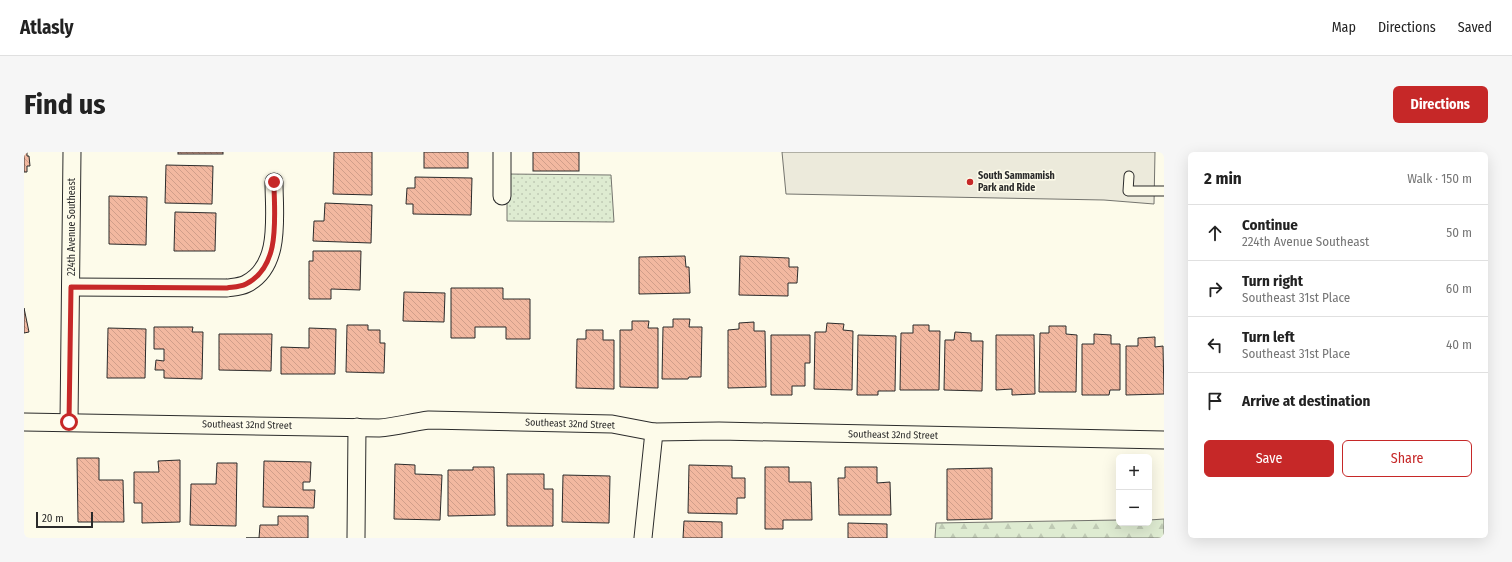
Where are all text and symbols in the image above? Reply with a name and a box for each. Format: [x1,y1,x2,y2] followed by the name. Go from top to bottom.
[20,16,74,39] text: Atlasly
[1332,19,1356,36] text: Map
[1378,19,1436,36] text: Directions
[1458,19,1492,36] text: Saved
[1393,86,1488,123] button: Directions
[24,88,106,121] text: Find us
[1204,168,1242,189] text: 2 min
[978,170,1055,194] place label: South Sammamish Park and Ride
[1407,171,1472,186] text: Walk · 150 m
[265,173,283,191] route end
[66,177,78,276] street label: 224th Avenue Southeast
[965,177,975,187] marker: South Sammamish Park and Ride
[1242,216,1298,234] text: Continue
[1204,222,1226,244] icon: ahead
[1446,225,1472,240] text: 50 m
[1242,234,1369,249] text: 224th Avenue Southeast
[1242,272,1303,290] text: Turn right
[1204,278,1226,300] icon: right
[1446,281,1472,296] text: 60 m
[1242,290,1350,305] text: Southeast 31st Place
[1242,328,1295,346] text: Turn left
[1204,334,1226,356] icon: left
[1446,337,1472,352] text: 40 m
[1242,346,1350,361] text: Southeast 31st Place
[1204,390,1226,412] icon: arrive
[1242,392,1370,410] text: Arrive at destination
[60,413,78,431] route start
[525,416,616,432] street label: Southeast 32nd Street
[202,418,293,432] street label: Southeast 32nd Street
[848,428,939,442] street label: Southeast 32nd Street
[1204,440,1334,477] button: Save
[1342,440,1472,477] button: Share
[1116,454,1152,526] map controls
[1116,454,1152,490] button: +
[1116,490,1152,526] button: −
[36,510,93,529] scale bar
[42,512,64,525] text: 20 m

